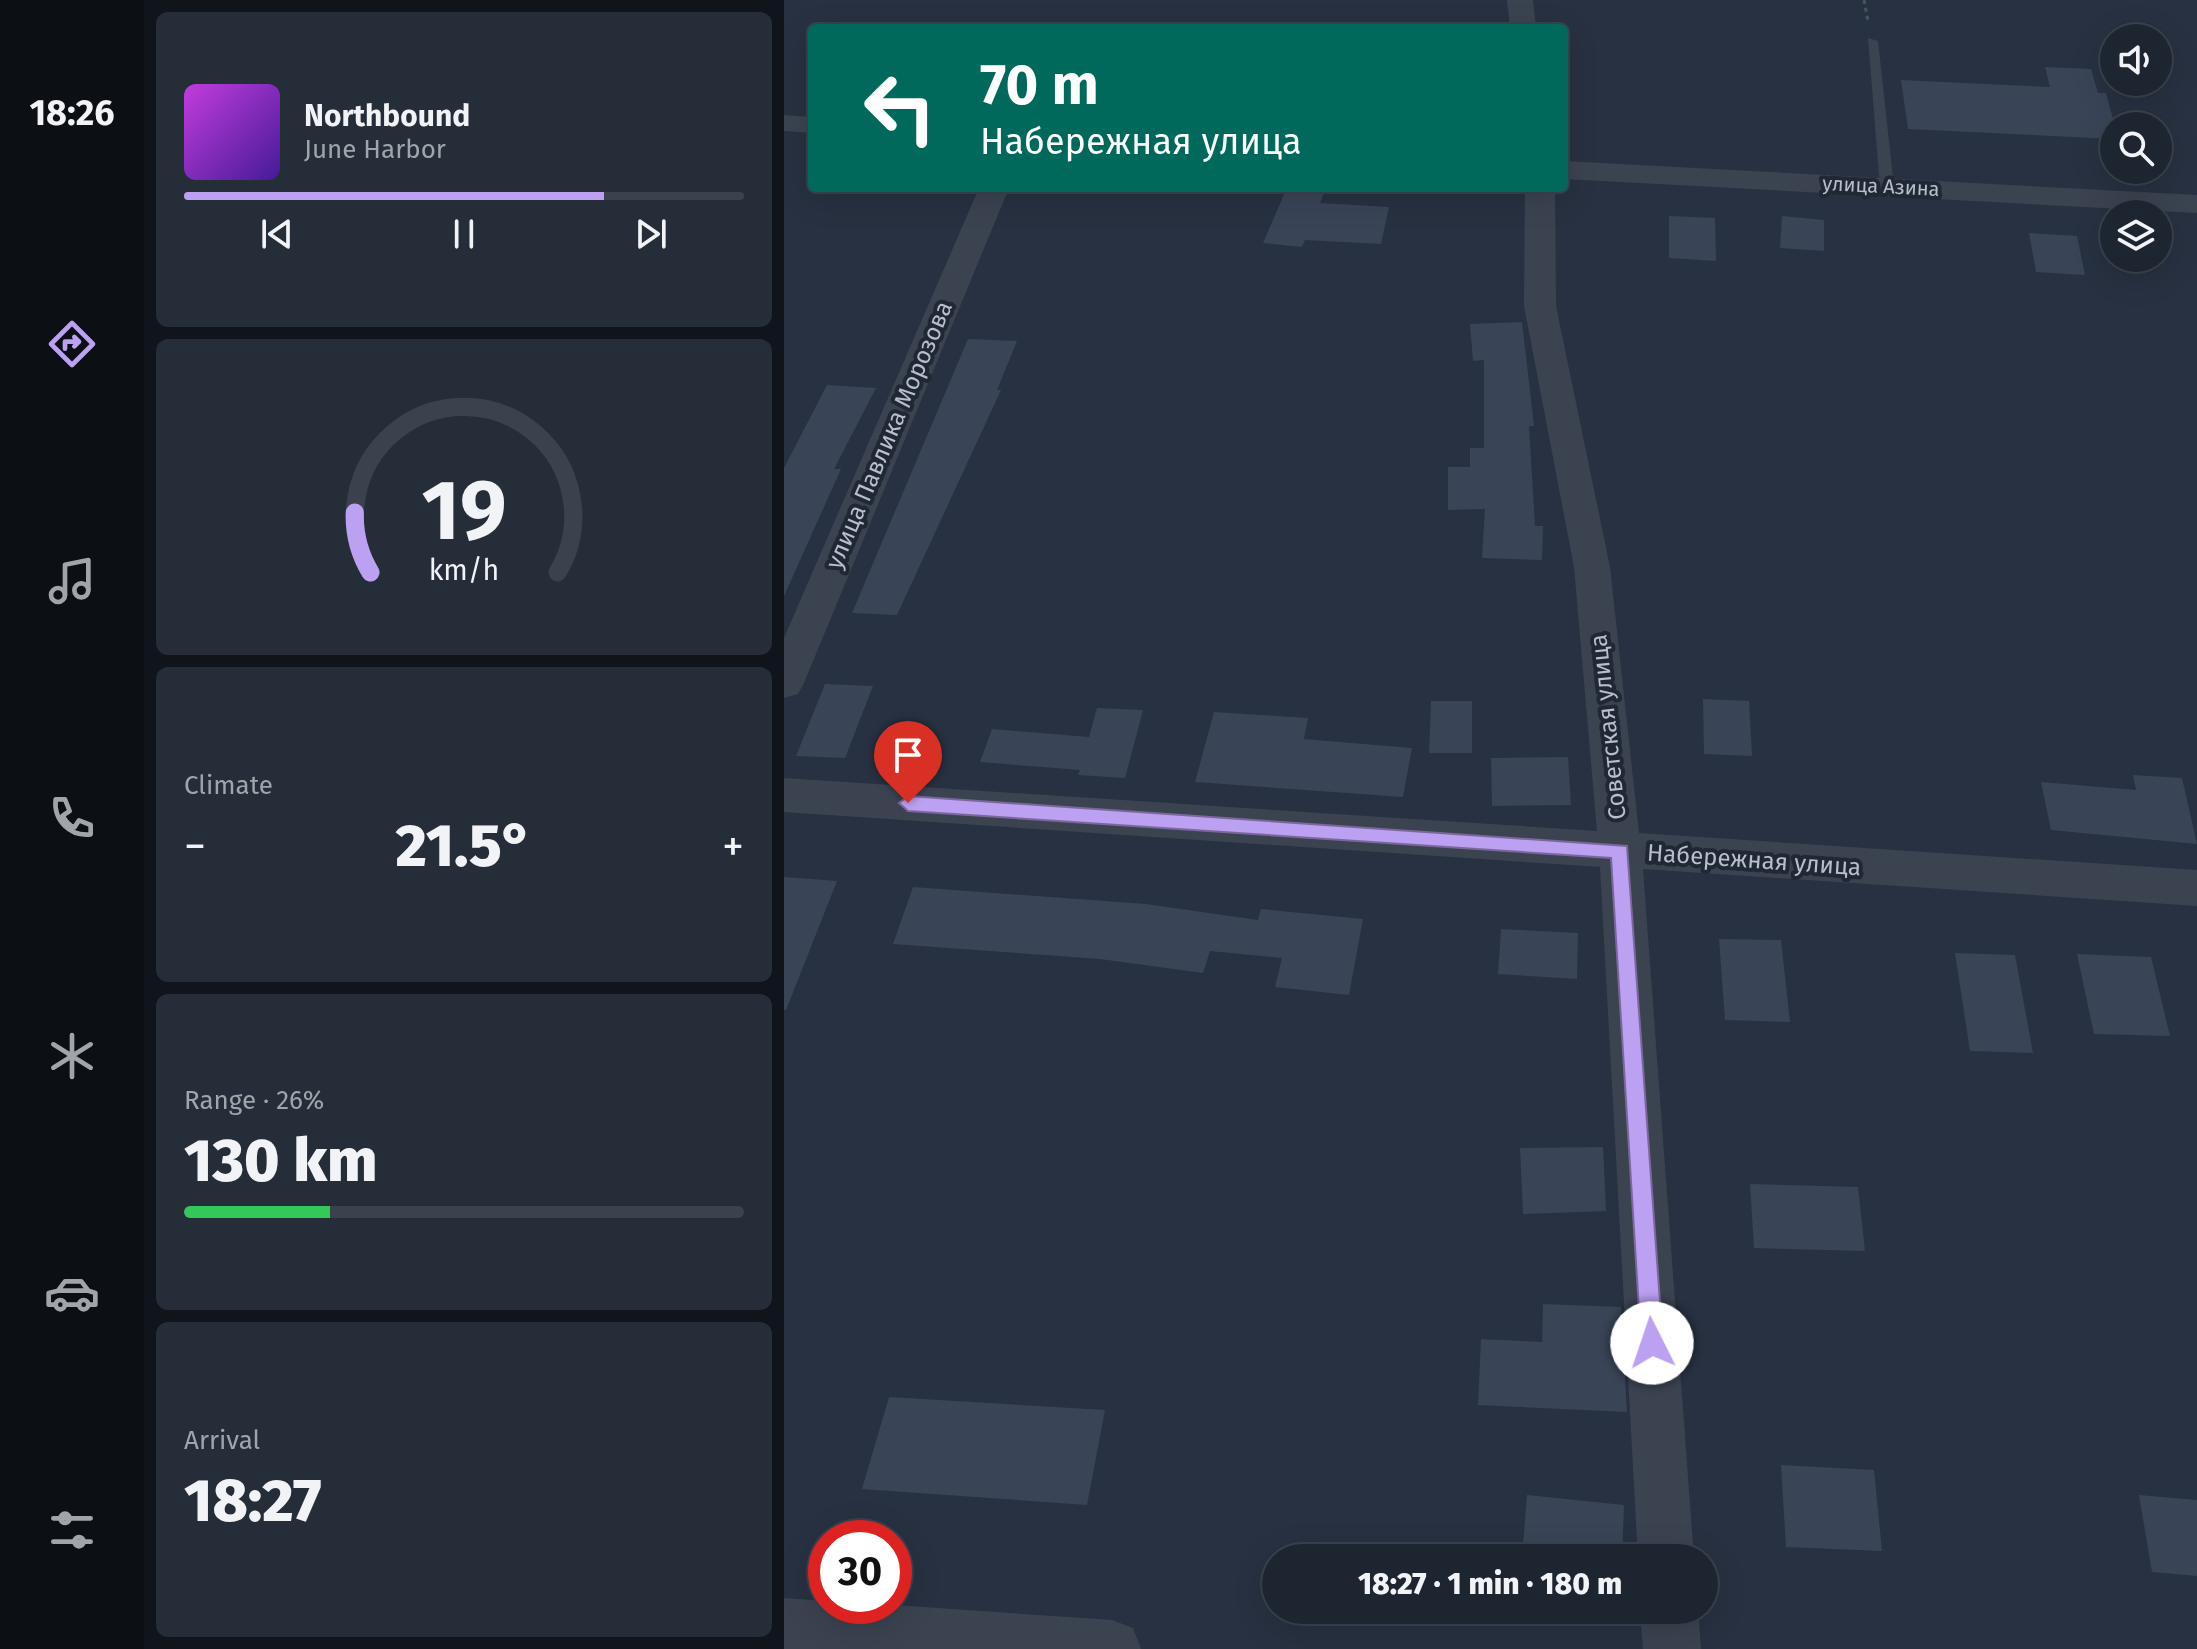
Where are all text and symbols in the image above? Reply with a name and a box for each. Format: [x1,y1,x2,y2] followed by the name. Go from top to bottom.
[2100,24,2172,272] map controls
[2100,24,2172,96] button: sound
[980,52,1099,119] text: 70 m
[848,56,952,160] icon: left
[29,91,115,135] text: 18:26
[304,98,470,134] text: Northbound
[2100,112,2172,184] button: search
[980,120,1302,164] text: Набережная улица
[304,134,446,165] text: June Harbor
[1822,171,1940,201] street label: улица Азина
[2100,200,2172,272] button: layers
[255,212,299,256] icon: previous
[442,212,486,256] icon: pause
[629,212,673,256] icon: next
[820,297,958,573] street label: улица Павлика Морозова
[44,316,100,372] icon: directions
[421,461,507,561] text: 19
[44,553,100,609] icon: music
[429,553,499,588] text: km/h
[1584,633,1632,821] street label: Советская улица
[874,721,942,803] pin
[886,733,930,777] icon: arrive
[184,770,273,801] text: Climate
[44,790,100,846] icon: phone
[396,810,532,882] text: 21.5°
[184,820,206,873] text: −
[722,820,744,873] text: +
[1646,839,1862,881] street label: Набережная улица
[44,1028,100,1084] icon: climate
[184,1085,324,1116] text: Range · 26%
[184,1125,378,1197] text: 130 km
[44,1265,100,1321] icon: car
[1610,1301,1694,1385] position arrow
[184,1425,260,1456] text: Arrival
[184,1465,321,1537] text: 18:27
[44,1502,100,1558] icon: filters
[808,1520,912,1624] speed limit sign: 30
[1358,1566,1622,1602] text: 18:27 · 1 min · 180 m

